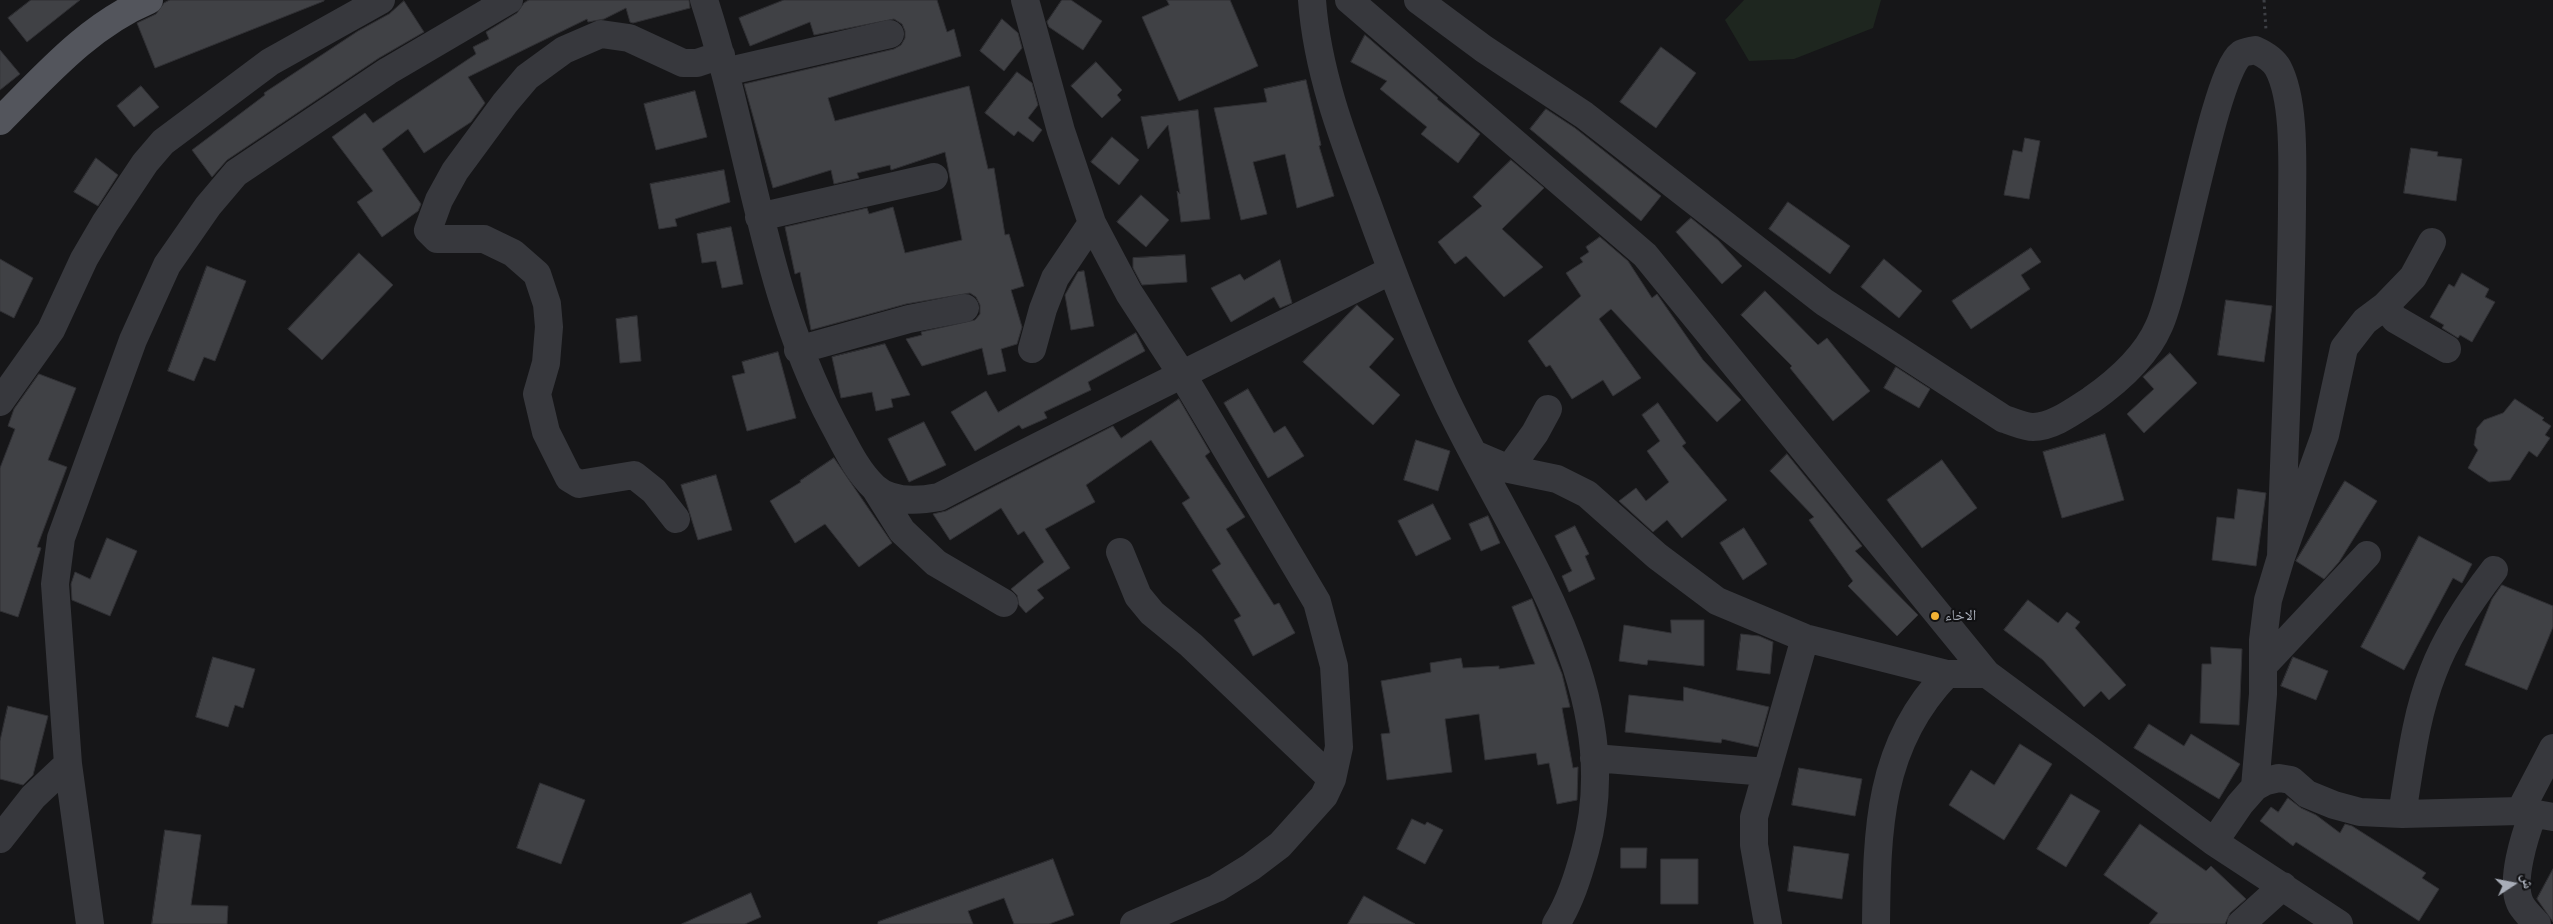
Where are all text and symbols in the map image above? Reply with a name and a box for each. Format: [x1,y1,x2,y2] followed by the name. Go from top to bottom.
[1945,607,1976,625] place label: الاخاء
[1929,610,1941,622] marker: الاخاء
[2488,859,2538,909] north arrow
[2518,872,2537,890] text: ش

